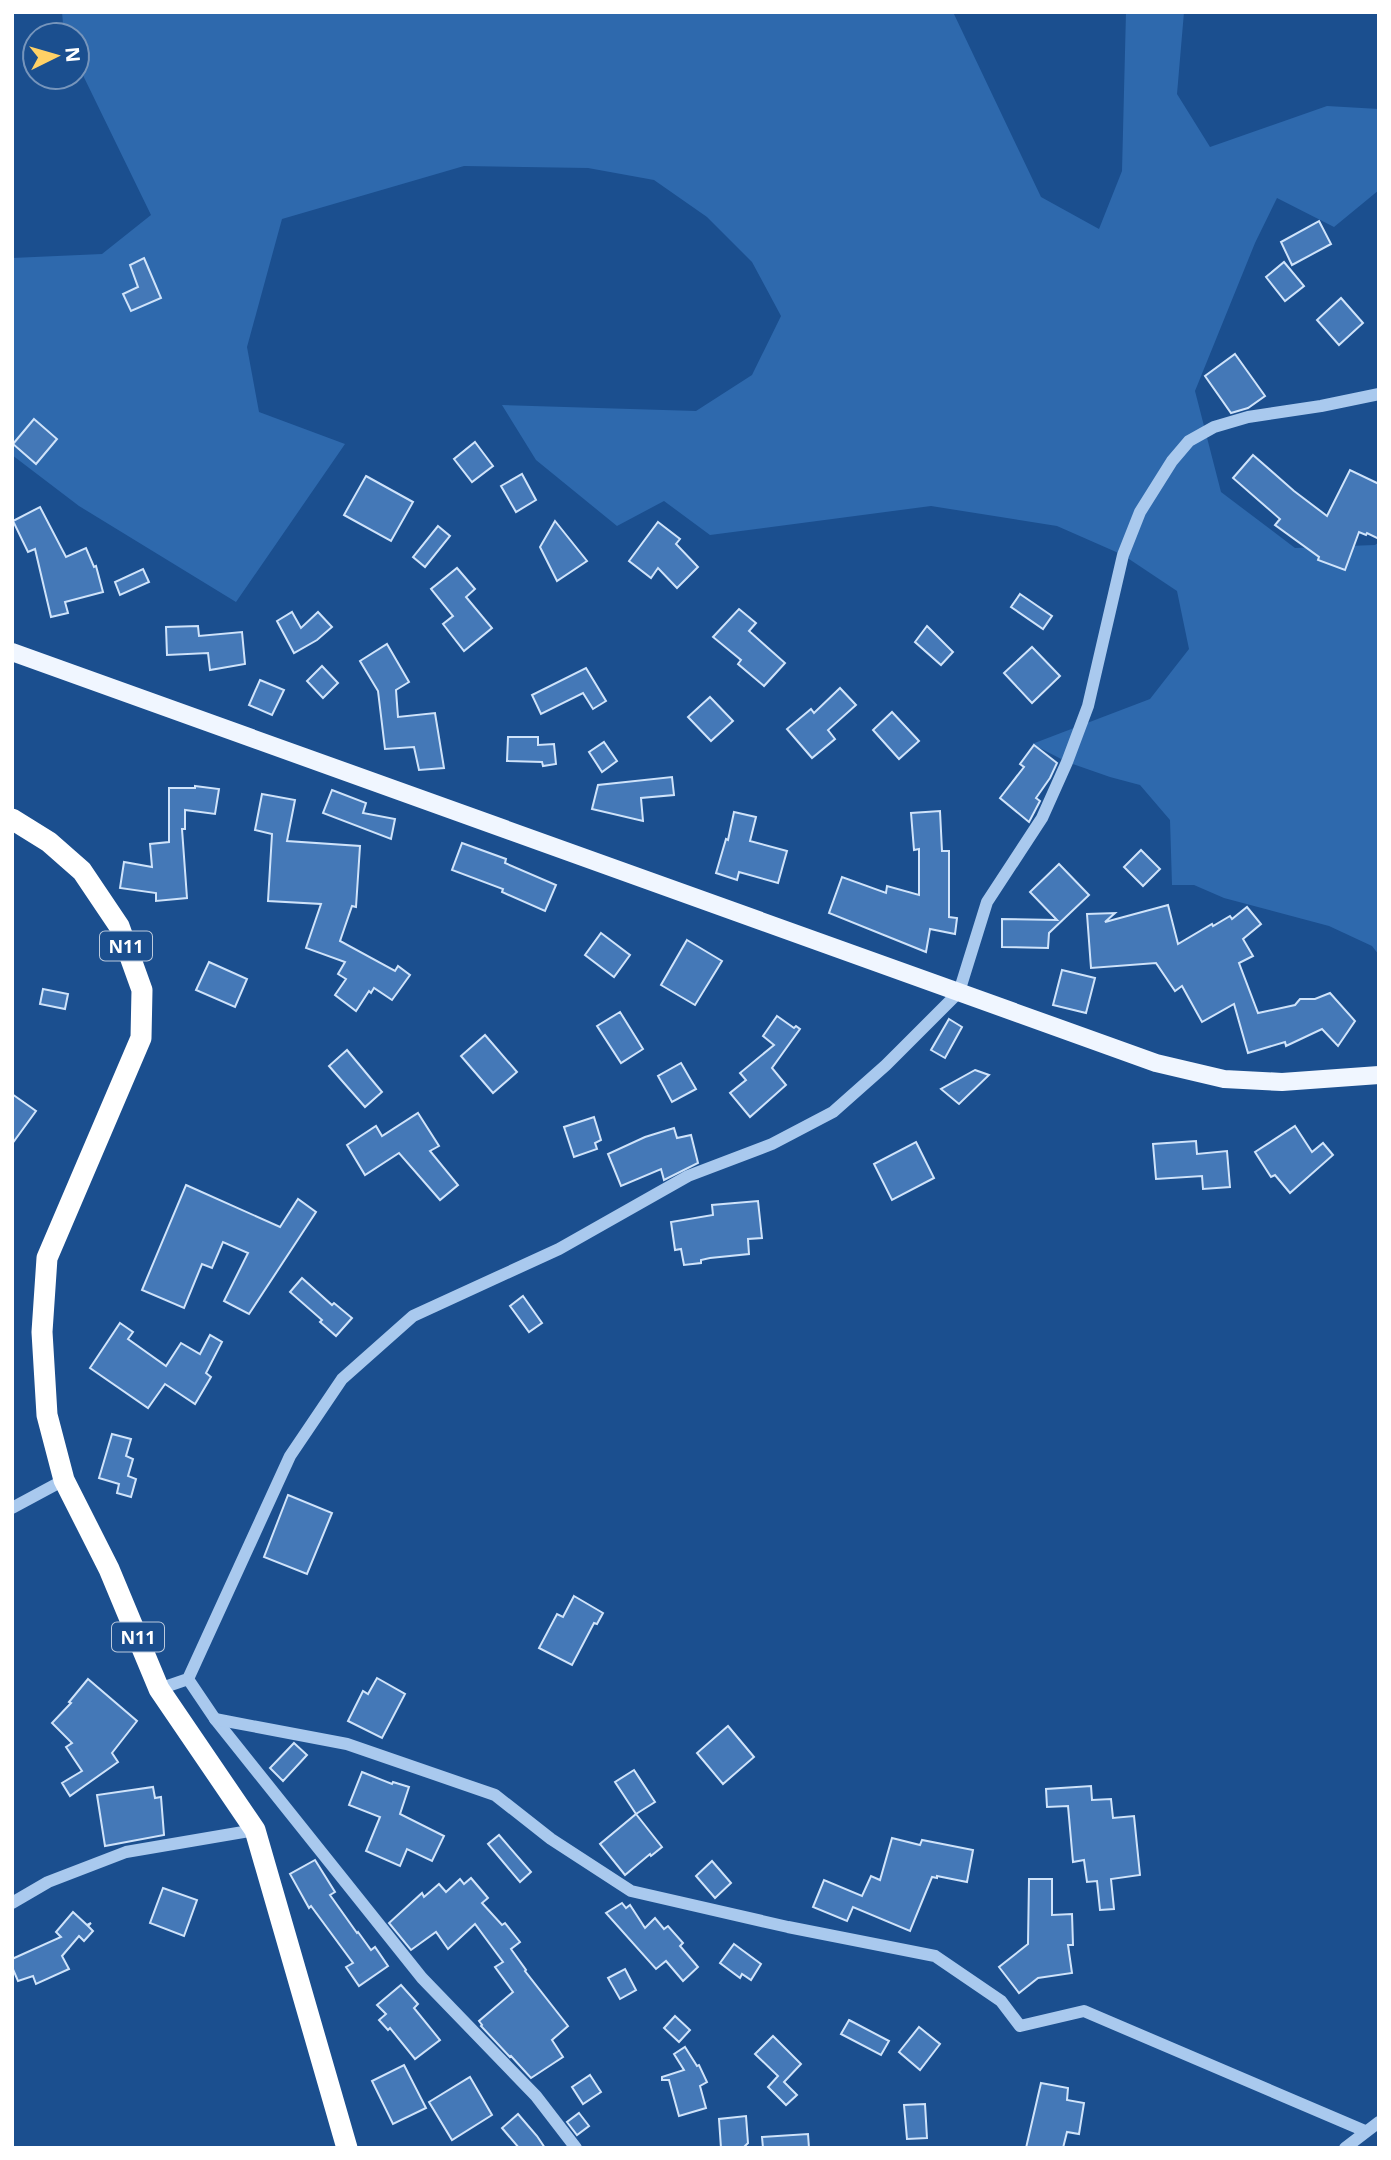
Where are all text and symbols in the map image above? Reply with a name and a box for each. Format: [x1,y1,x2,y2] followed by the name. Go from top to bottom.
[21,21,91,91] north arrow
[59,46,87,63] text: N
[100,931,152,960] road number: N11
[112,1622,164,1652] road number: N11

